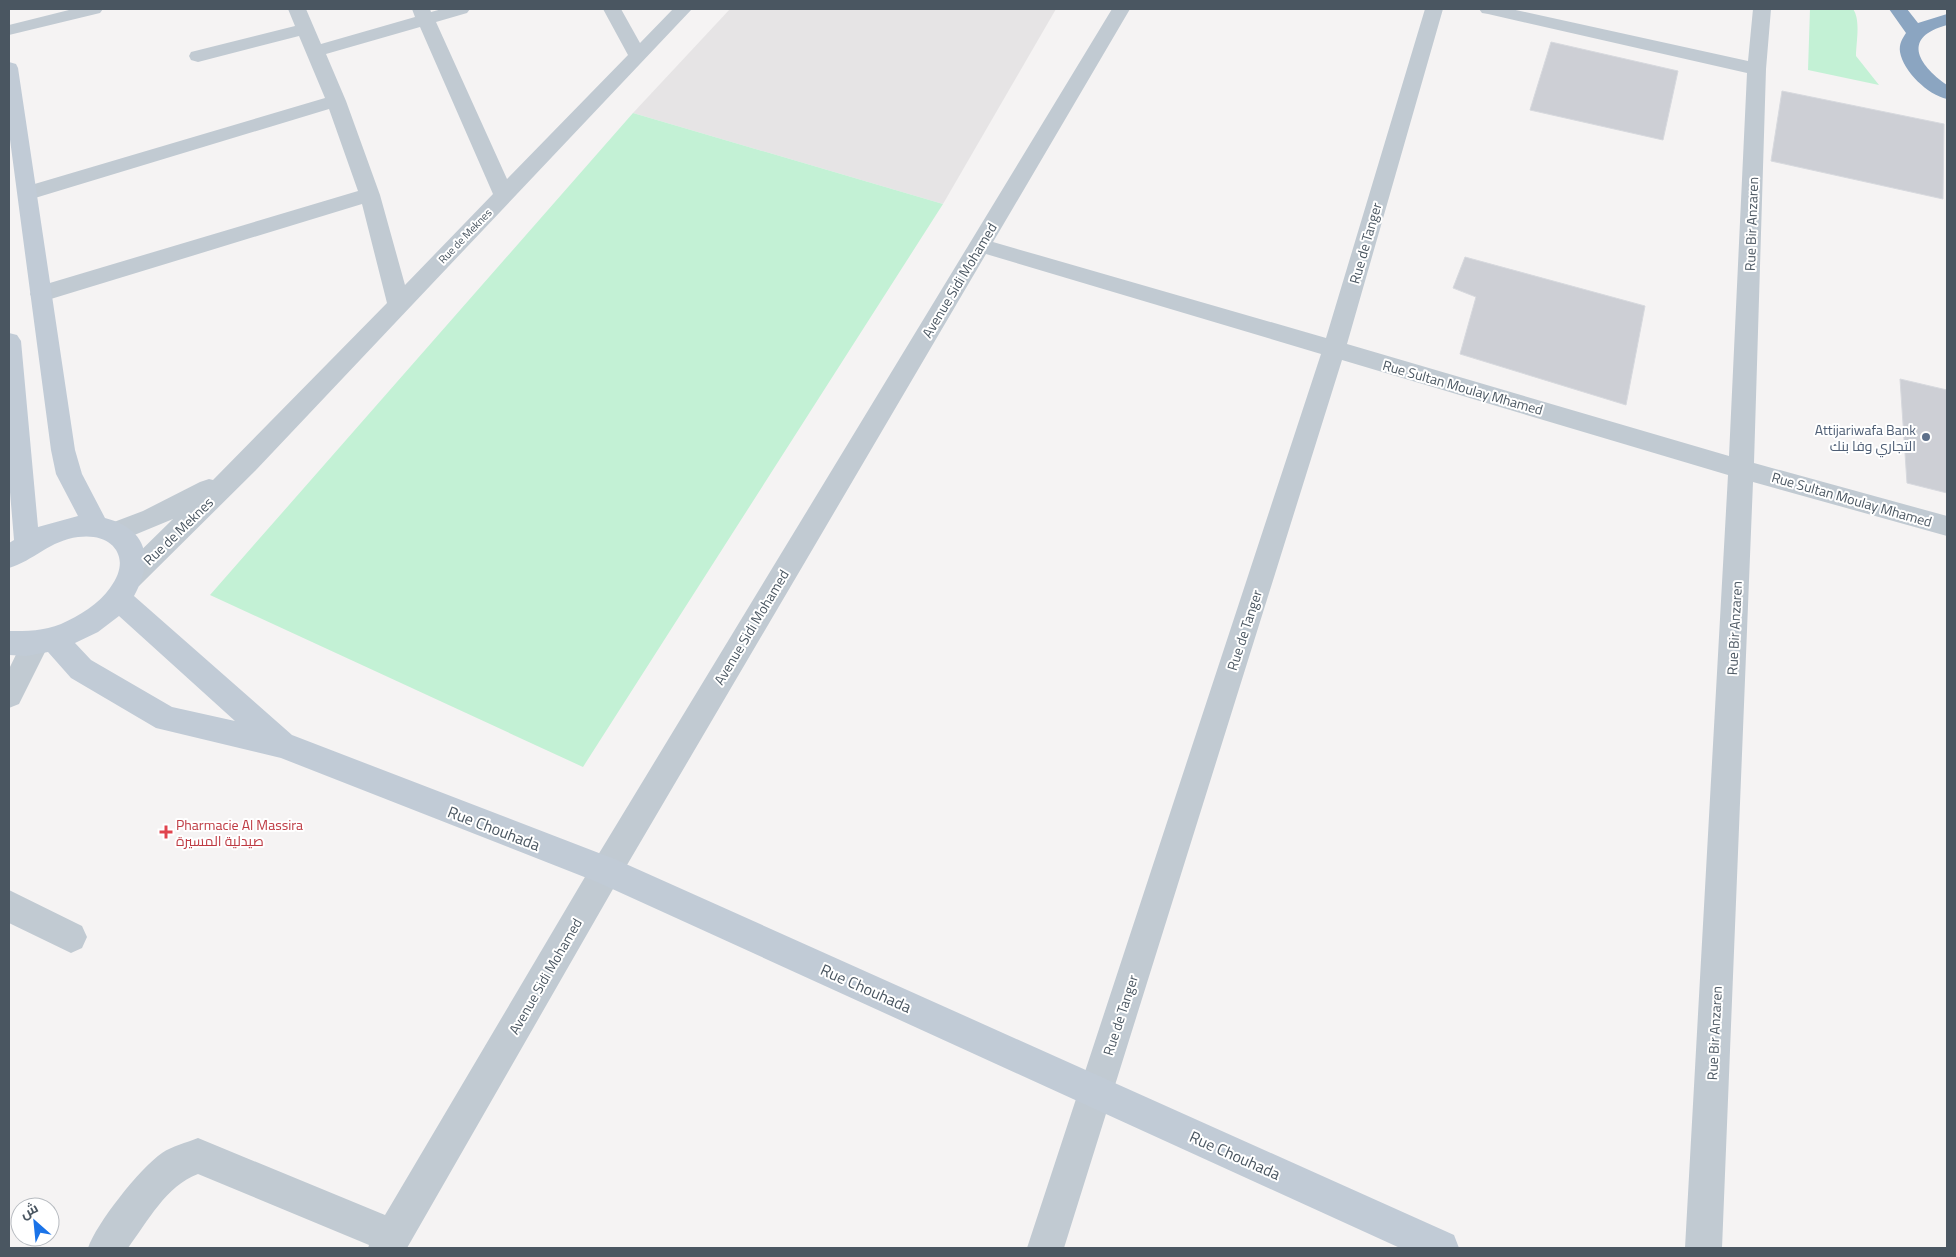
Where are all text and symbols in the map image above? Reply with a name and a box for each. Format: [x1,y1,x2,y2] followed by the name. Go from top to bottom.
[1739,176,1763,272] street label: Rue Bir Anzaren
[1343,200,1387,286] street label: Rue de Tanger
[435,205,495,267] street label: Rue de Meknes
[916,219,1002,341] street label: Avenue Sidi Mohamed
[1380,354,1546,420] street label: Rue Sultan Moulay Mhamed
[1815,419,1916,458] place label: Attijariwafa Bank التجاري وفا بنك
[1920,431,1932,443] marker: Attijariwafa Bank التجاري وفا بنك
[1769,466,1935,532] street label: Rue Sultan Moulay Mhamed
[138,492,218,570] street label: Rue de Meknes
[708,566,794,688] street label: Avenue Sidi Mohamed
[1721,580,1747,676] street label: Rue Bir Anzaren
[1221,587,1267,673] street label: Rue de Tanger
[444,799,544,857] street label: Rue Chouhada
[176,814,303,851] place label: Pharmacie Al Massira صيدلية المسيرة
[160,826,172,838] marker: Pharmacie Al Massira صيدلية المسيرة
[503,914,587,1038] street label: Avenue Sidi Mohamed
[817,957,915,1019] street label: Rue Chouhada
[1097,972,1143,1058] street label: Rue de Tanger
[1701,985,1727,1081] street label: Rue Bir Anzaren
[1186,1124,1284,1186] street label: Rue Chouhada
[10,1197,60,1247] north arrow
[16,1197,42,1223] text: ش

